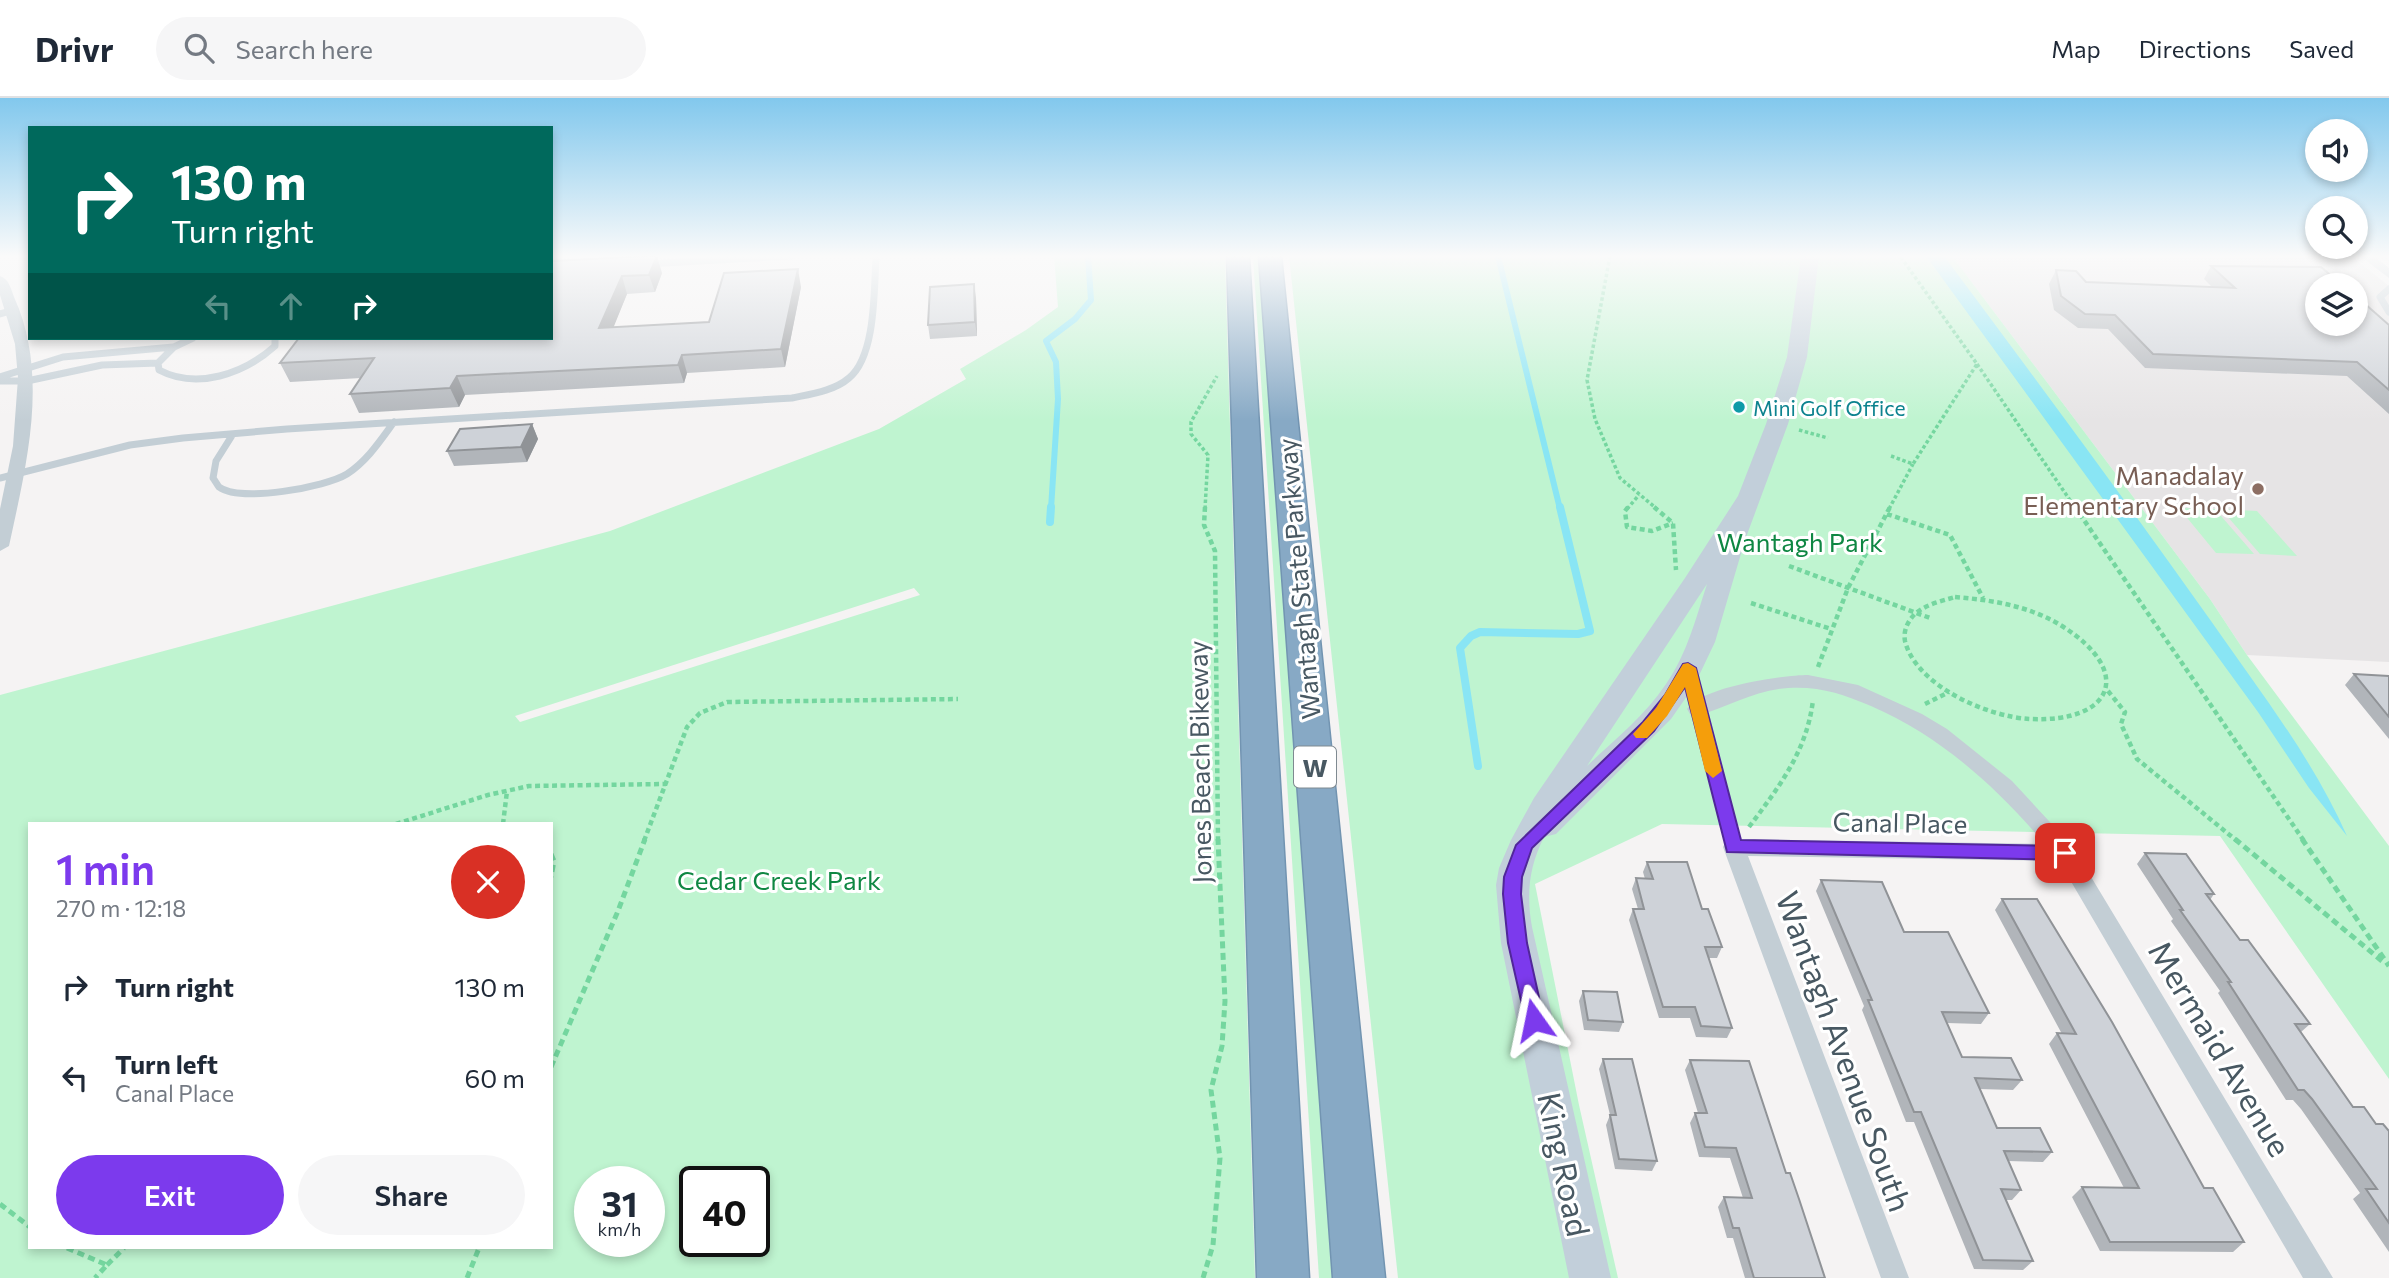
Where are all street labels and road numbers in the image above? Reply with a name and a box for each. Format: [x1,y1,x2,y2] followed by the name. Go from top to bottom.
[1270,437,1326,721] street label: Wantagh State Parkway
[1181,640,1217,884] street label: Jones Beach Bikeway
[1294,746,1336,788] road number: W
[1832,805,1968,839] street label: Canal Place
[1768,885,1922,1217] street label: Wantagh Avenue South
[2141,933,2301,1163] street label: Mermaid Avenue
[1530,1088,1600,1240] street label: King Road

